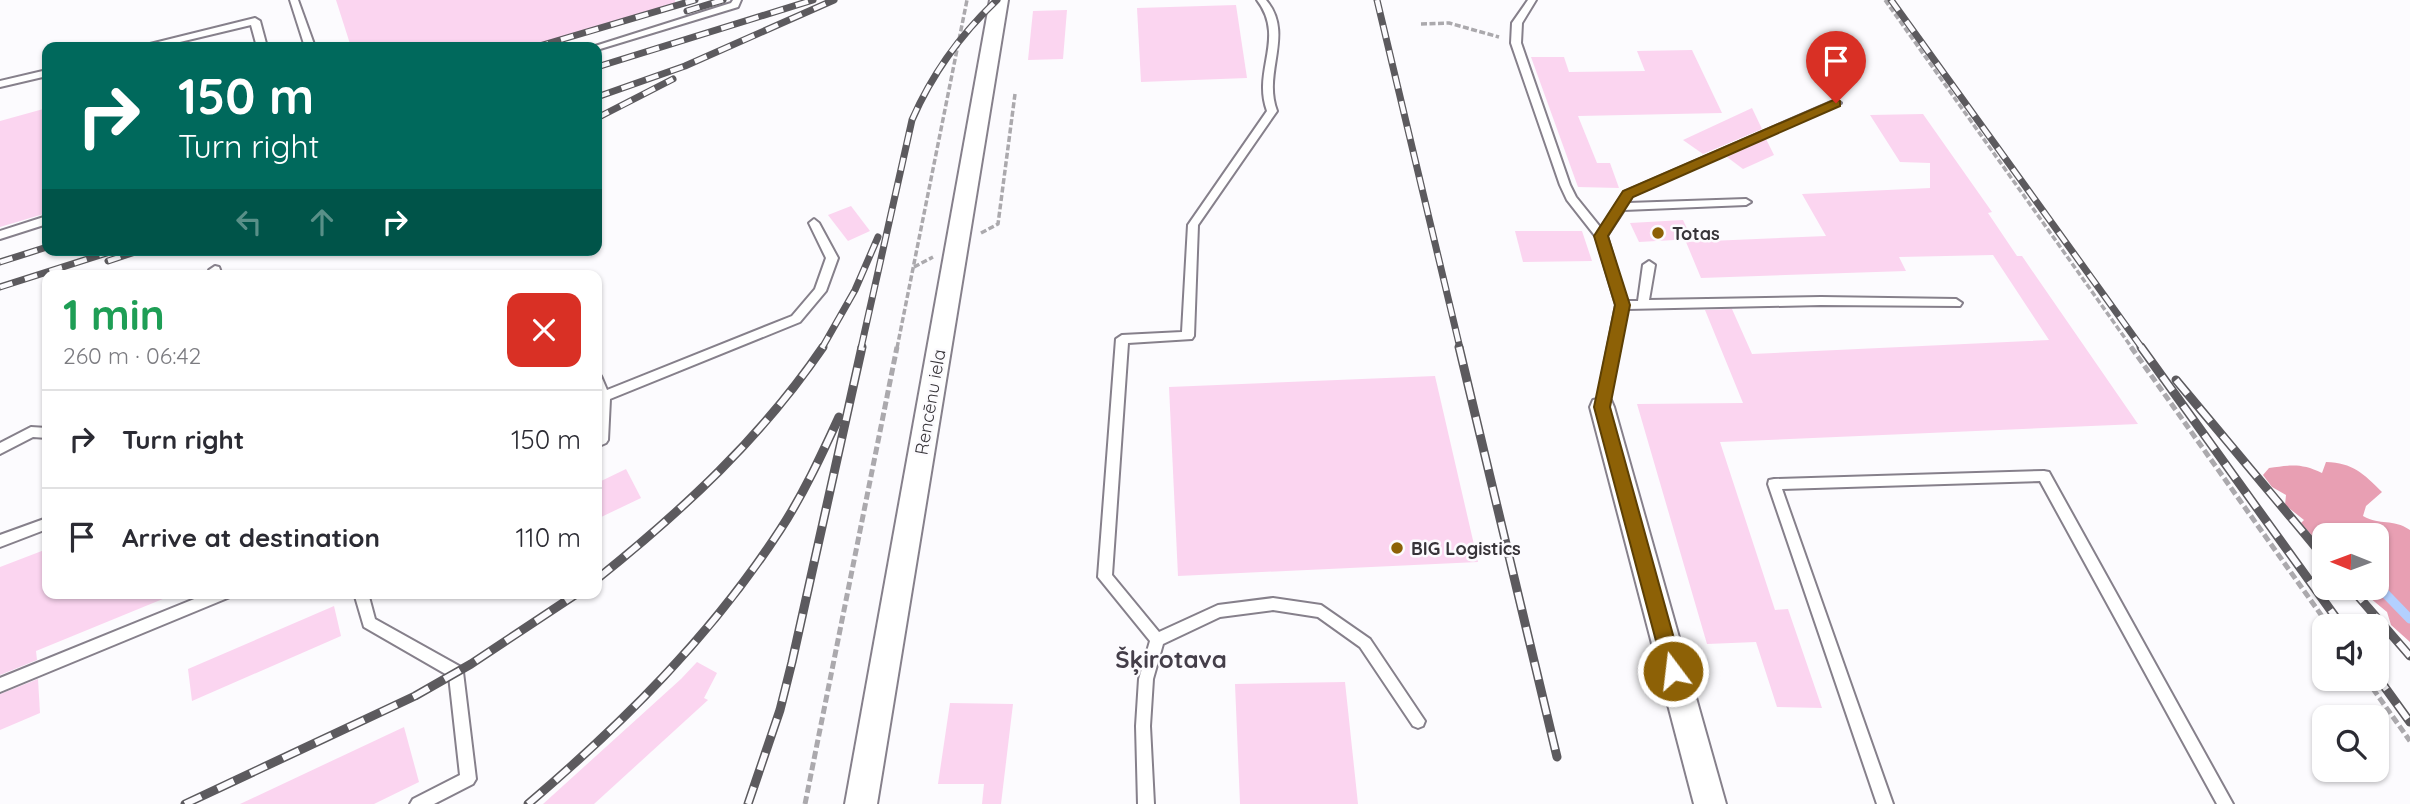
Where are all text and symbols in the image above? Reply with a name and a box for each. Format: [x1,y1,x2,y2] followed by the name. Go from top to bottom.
[1806,31,1866,103] pin
[1817,42,1855,80] icon: arrive
[178,65,314,126] text: 150 m
[63,70,154,161] icon: right
[178,126,319,166] text: Turn right
[230,203,268,241] icon: left
[303,203,341,241] icon: ahead
[376,203,414,241] icon: right
[1672,222,1720,245] place label: Totas
[1650,225,1666,241] marker: Totas
[63,288,165,341] text: 1 min
[507,293,581,367] button: close
[63,341,201,370] text: 260 m · 06:42
[909,347,951,457] street label: Rencēnu iela
[63,420,101,458] icon: right
[122,423,244,456] text: Turn right
[511,423,581,456] text: 150 m
[63,518,101,556] icon: arrive
[122,521,380,554] text: Arrive at destination
[515,521,581,554] text: 110 m
[2312,523,2389,600] north arrow
[2312,523,2389,782] map controls
[1411,537,1521,560] place label: BIG Logistics
[1389,540,1405,556] marker: BIG Logistics
[2312,614,2389,691] button: sound
[1636,634,1710,708] position arrow
[1115,644,1227,675] district label: Šķirotava
[2312,705,2389,782] button: search

